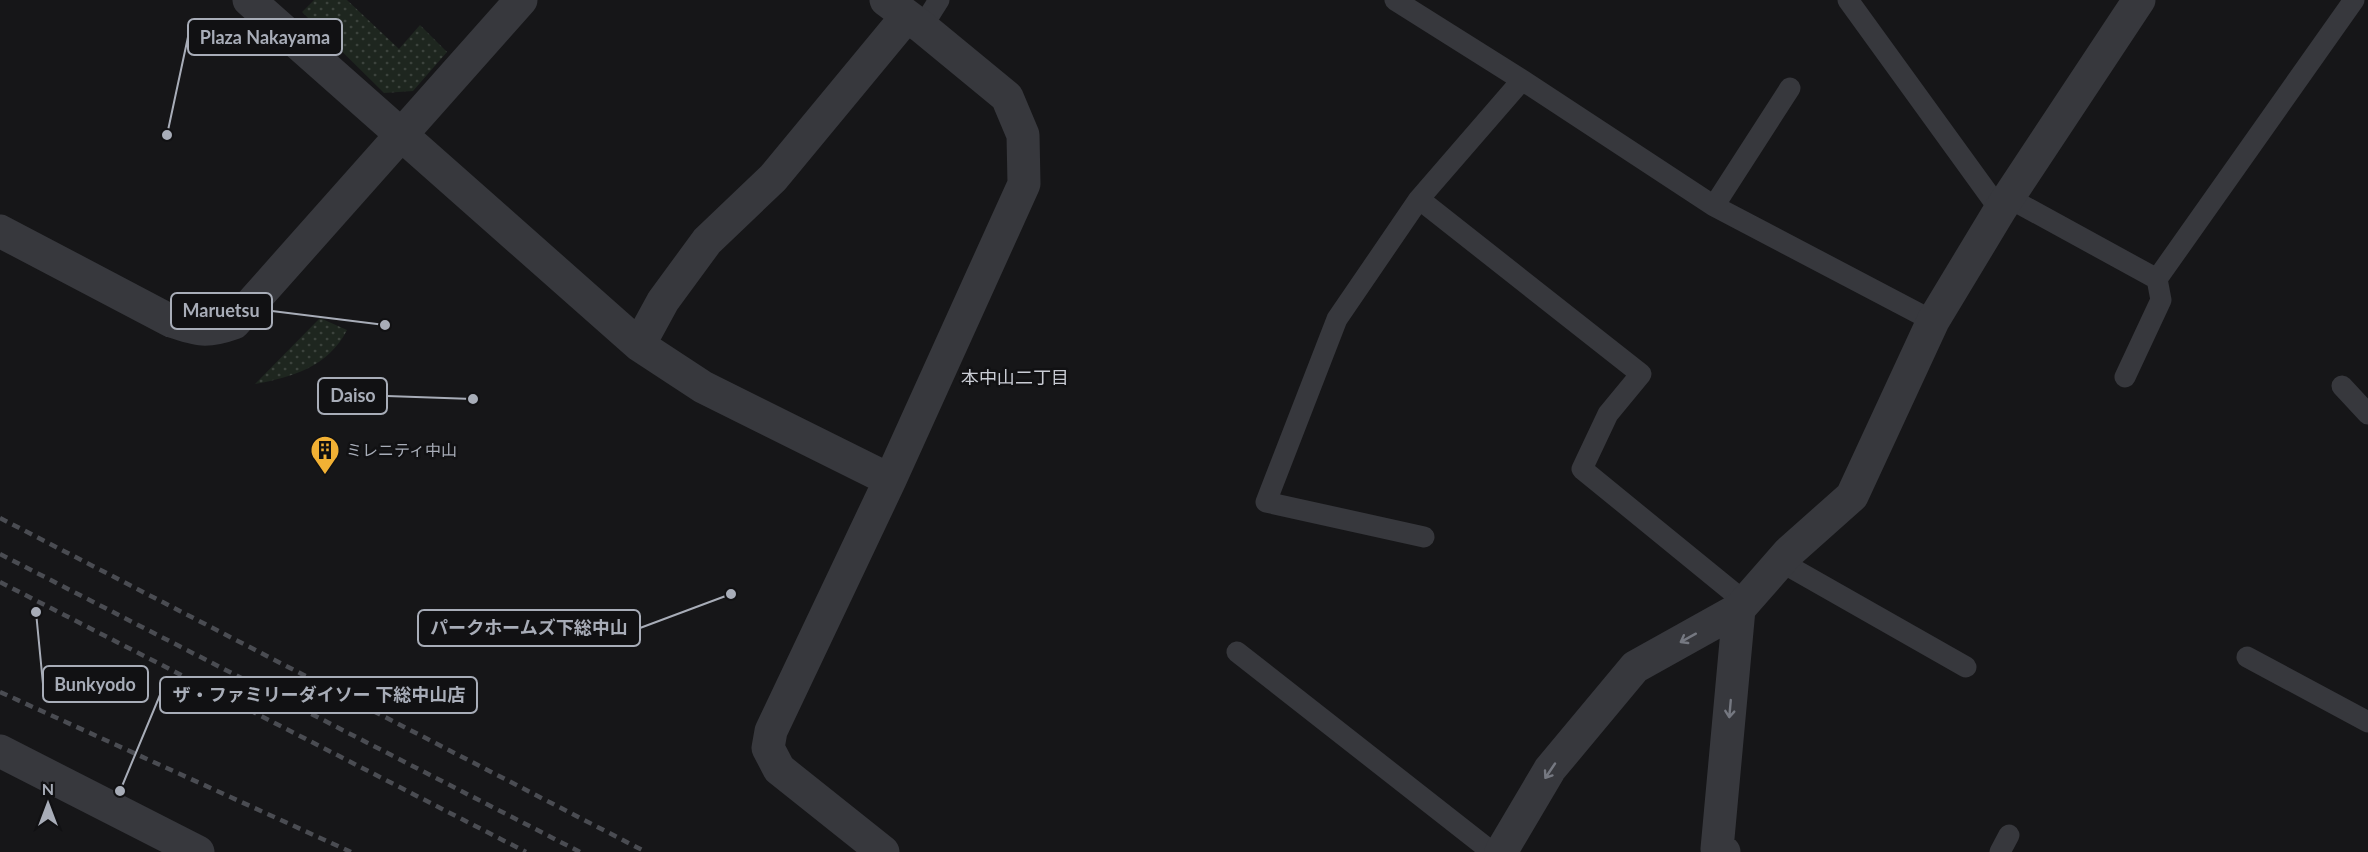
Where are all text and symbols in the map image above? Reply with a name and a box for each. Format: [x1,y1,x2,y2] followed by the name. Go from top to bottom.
[188,19,342,55] callout: Plaza Nakayama
[200,26,330,48] text: Plaza Nakayama
[171,293,272,329] callout: Maruetsu
[182,299,260,321] text: Maruetsu
[961,366,1069,388] district label: 本中山二丁目
[318,378,387,414] callout: Daiso
[330,384,376,406] text: Daiso
[309,434,341,476] building icon: ミレニティ中山
[346,440,457,459] place label: ミレニティ中山
[418,610,640,646] callout: パークホームズ下総中山
[430,616,628,638] text: パークホームズ下総中山
[1679,633,1697,644] one-way arrow
[43,666,148,702] callout: Bunkyodo
[54,673,136,695] text: Bunkyodo
[160,677,477,713] callout: ザ・ファミリーダイソー 下総中山店
[173,683,465,705] text: ザ・ファミリーダイソー 下総中山店
[1724,699,1735,719] one-way arrow
[1543,762,1555,779] one-way arrow
[18,774,78,834] north arrow
[42,779,54,798] text: N

